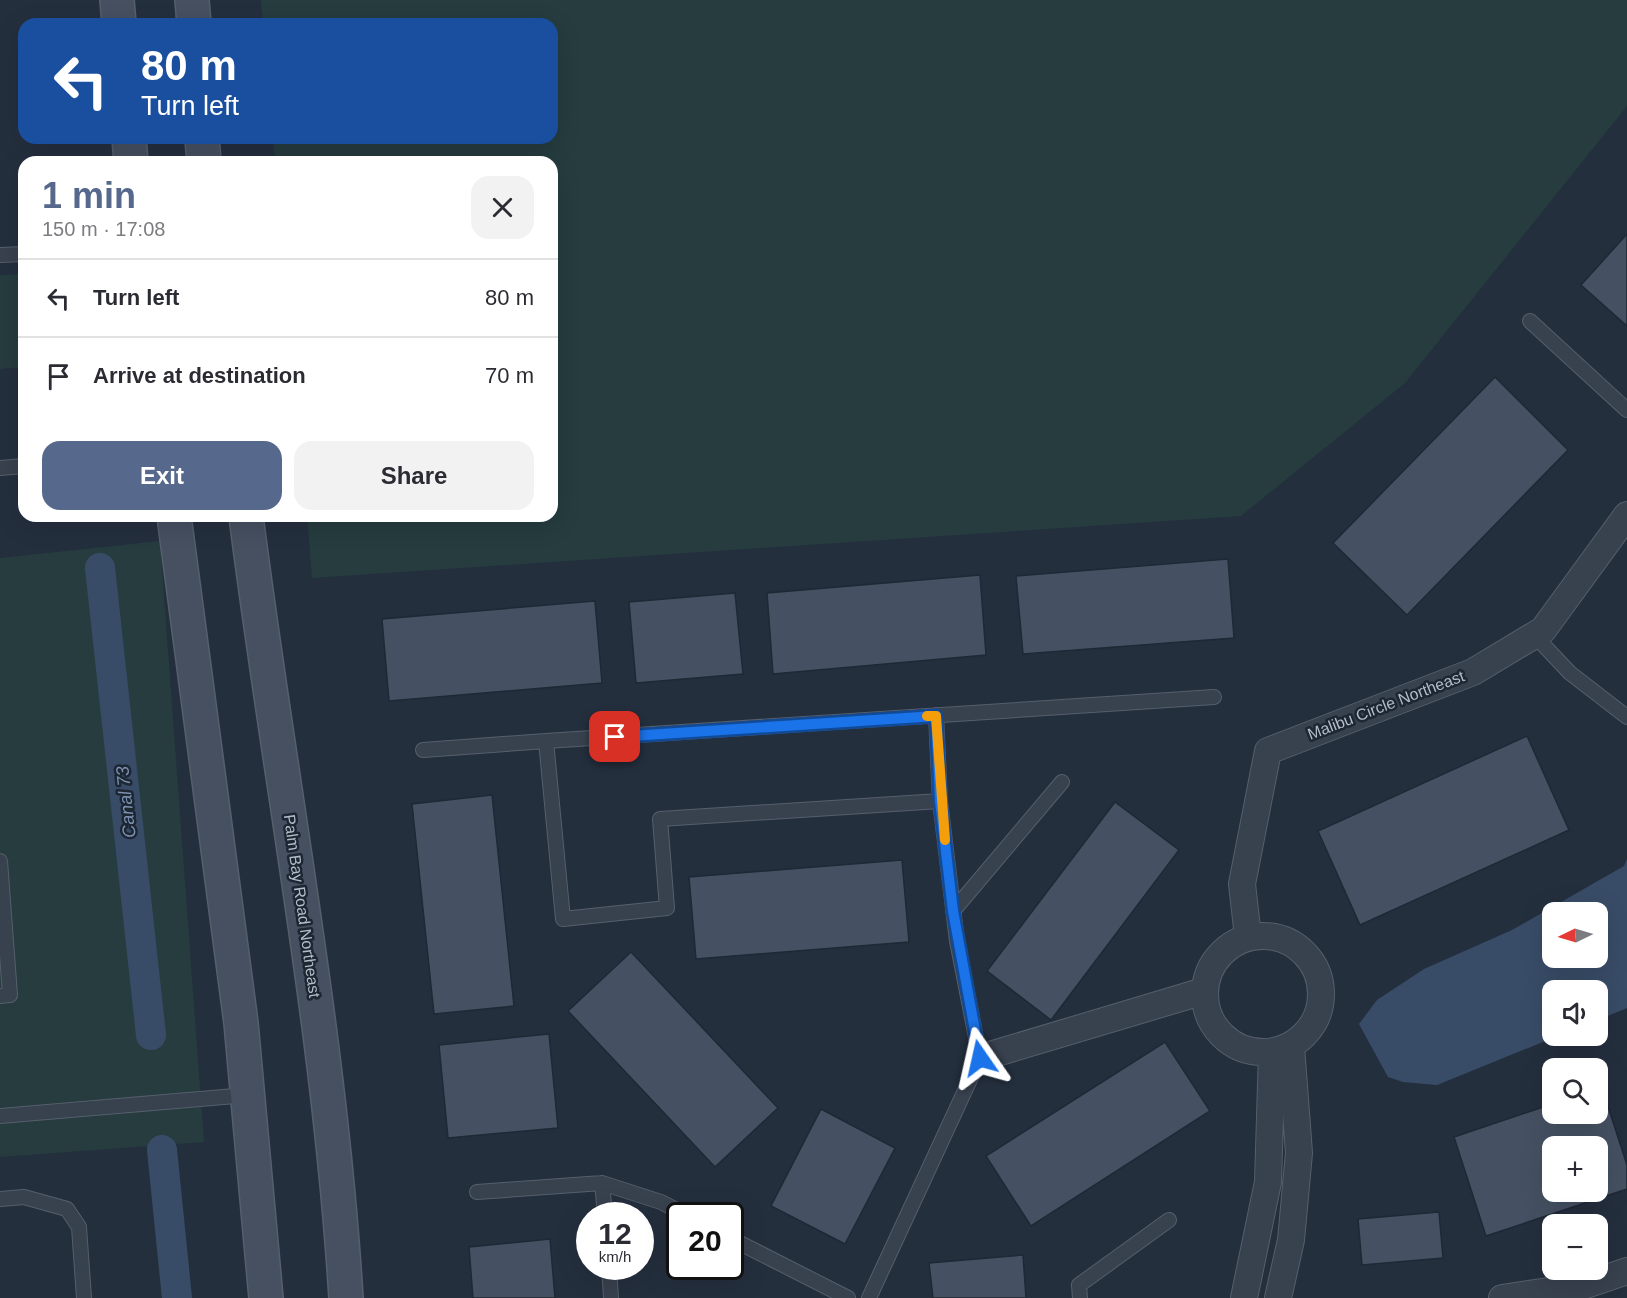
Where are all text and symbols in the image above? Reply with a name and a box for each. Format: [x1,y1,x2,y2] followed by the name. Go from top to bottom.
[42,42,120,120] icon: left
[141,42,237,89] text: 80 m
[141,91,239,121] text: Turn left
[42,175,136,216] text: 1 min
[471,176,534,239] button: close
[42,218,165,240] text: 150 m · 17:08
[42,282,75,315] icon: left
[93,285,179,310] text: Turn left
[485,285,534,310] text: 80 m
[42,360,75,393] icon: arrive
[93,363,306,388] text: Arrive at destination
[485,363,534,388] text: 70 m
[42,441,282,510] button: Exit
[294,441,534,510] button: Share
[1305,667,1467,743] street label: Malibu Circle Northeast
[589,711,640,762] pin
[598,720,631,753] icon: arrive
[112,765,140,839] water label: Canal 73
[281,813,323,999] street label: Palm Bay Road Northeast
[1542,902,1608,968] north arrow
[1542,902,1608,1280] map controls
[1542,980,1608,1046] button: sound
[948,1026,1012,1090] position arrow
[1542,1058,1608,1124] button: search
[1542,1136,1608,1202] button: +
[666,1202,744,1280] speed limit sign: 20
[1542,1214,1608,1280] button: −
[598,1217,632,1250] text: 12
[599,1248,631,1265] text: km/h

